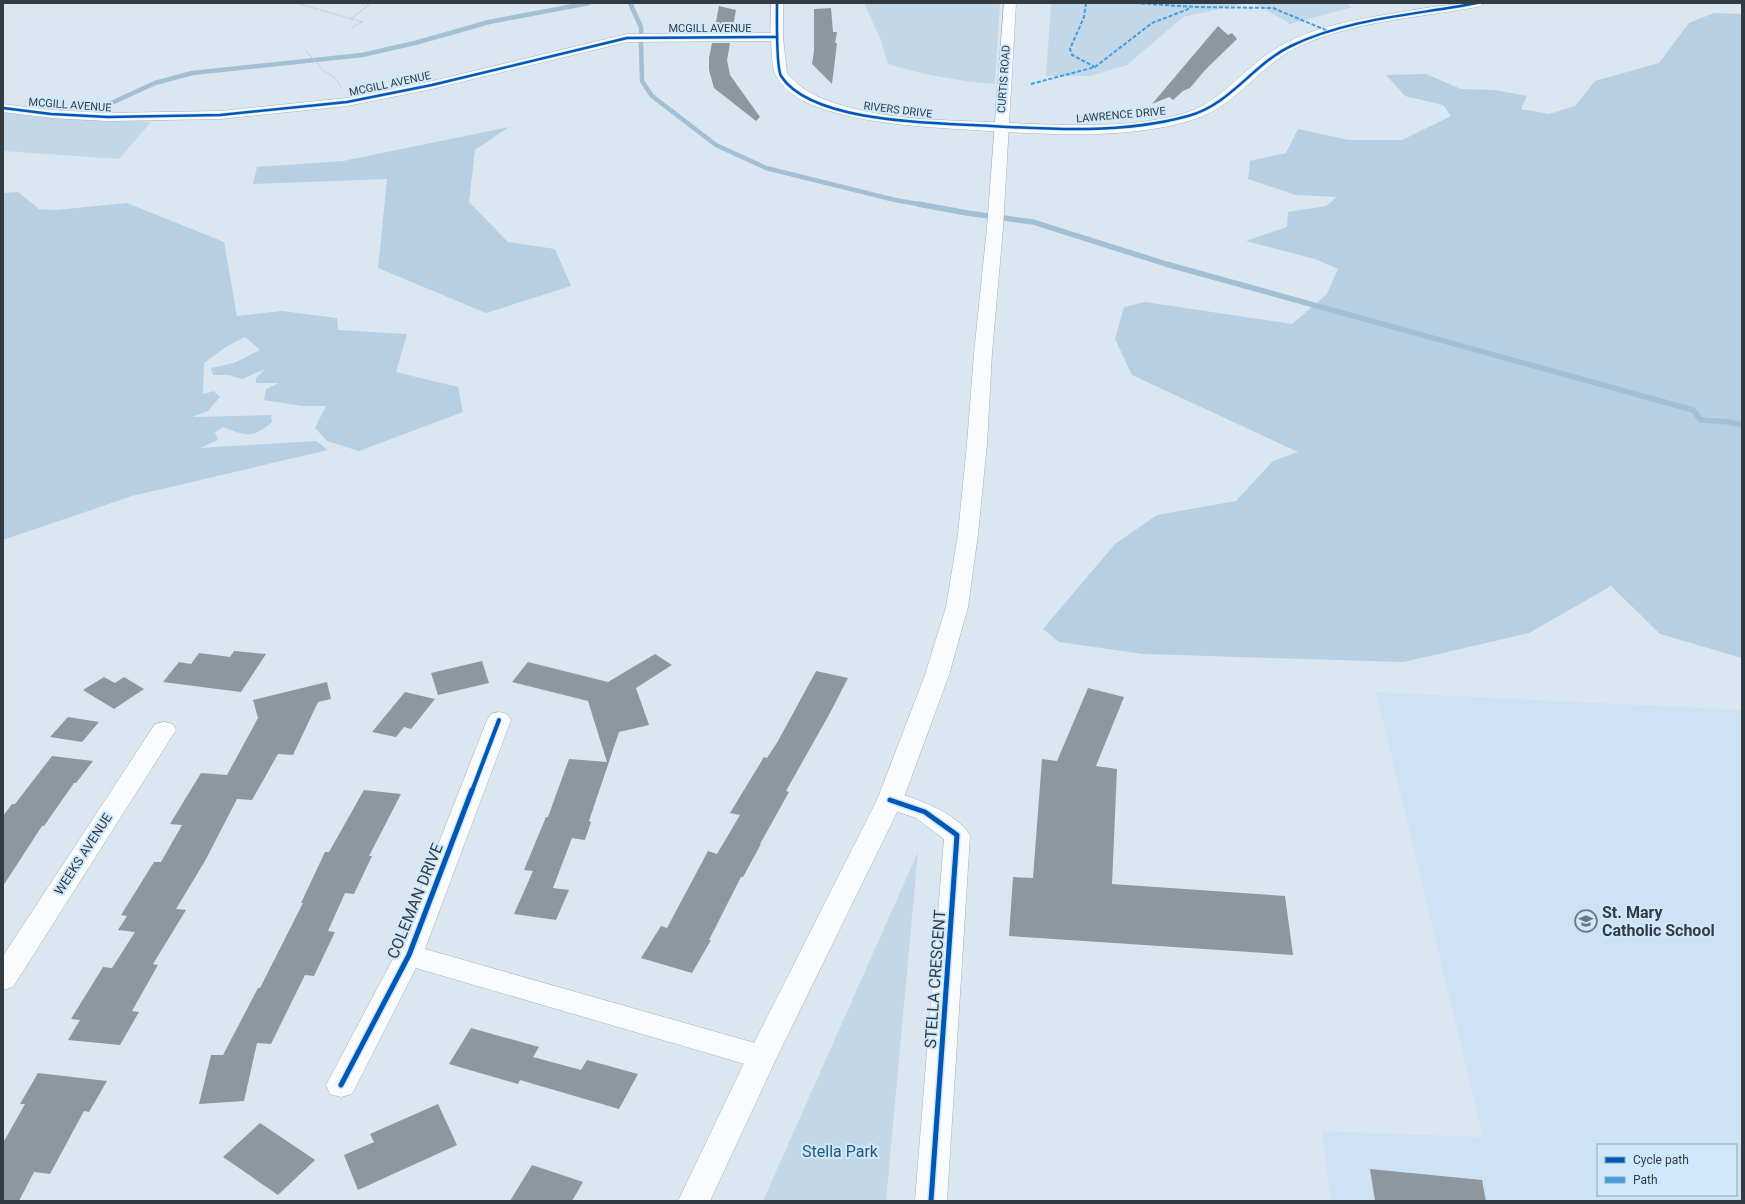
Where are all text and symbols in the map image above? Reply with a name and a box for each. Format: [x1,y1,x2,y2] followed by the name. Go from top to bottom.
[668,22,752,35] street label: MCGILL AVENUE
[995,45,1013,113] street label: CURTIS ROAD
[348,69,432,99] street label: MCGILL AVENUE
[28,96,112,114] street label: MCGILL AVENUE
[863,99,933,121] street label: RIVERS DRIVE
[1076,105,1166,125] street label: LAWRENCE DRIVE
[51,810,115,898] street label: WEEKS AVENUE
[383,840,447,962] street label: COLEMAN DRIVE
[1602,903,1715,940] place label: St. Mary Catholic School
[1573,908,1599,934] school or university icon: St. Mary Catholic School
[921,909,949,1049] street label: STELLA CRESCENT
[802,1142,879,1161] park label: Stella Park
[1597,1144,1737,1196] legend
[1633,1153,1689,1167] text: Cycle path
[1633,1173,1658,1187] text: Path

